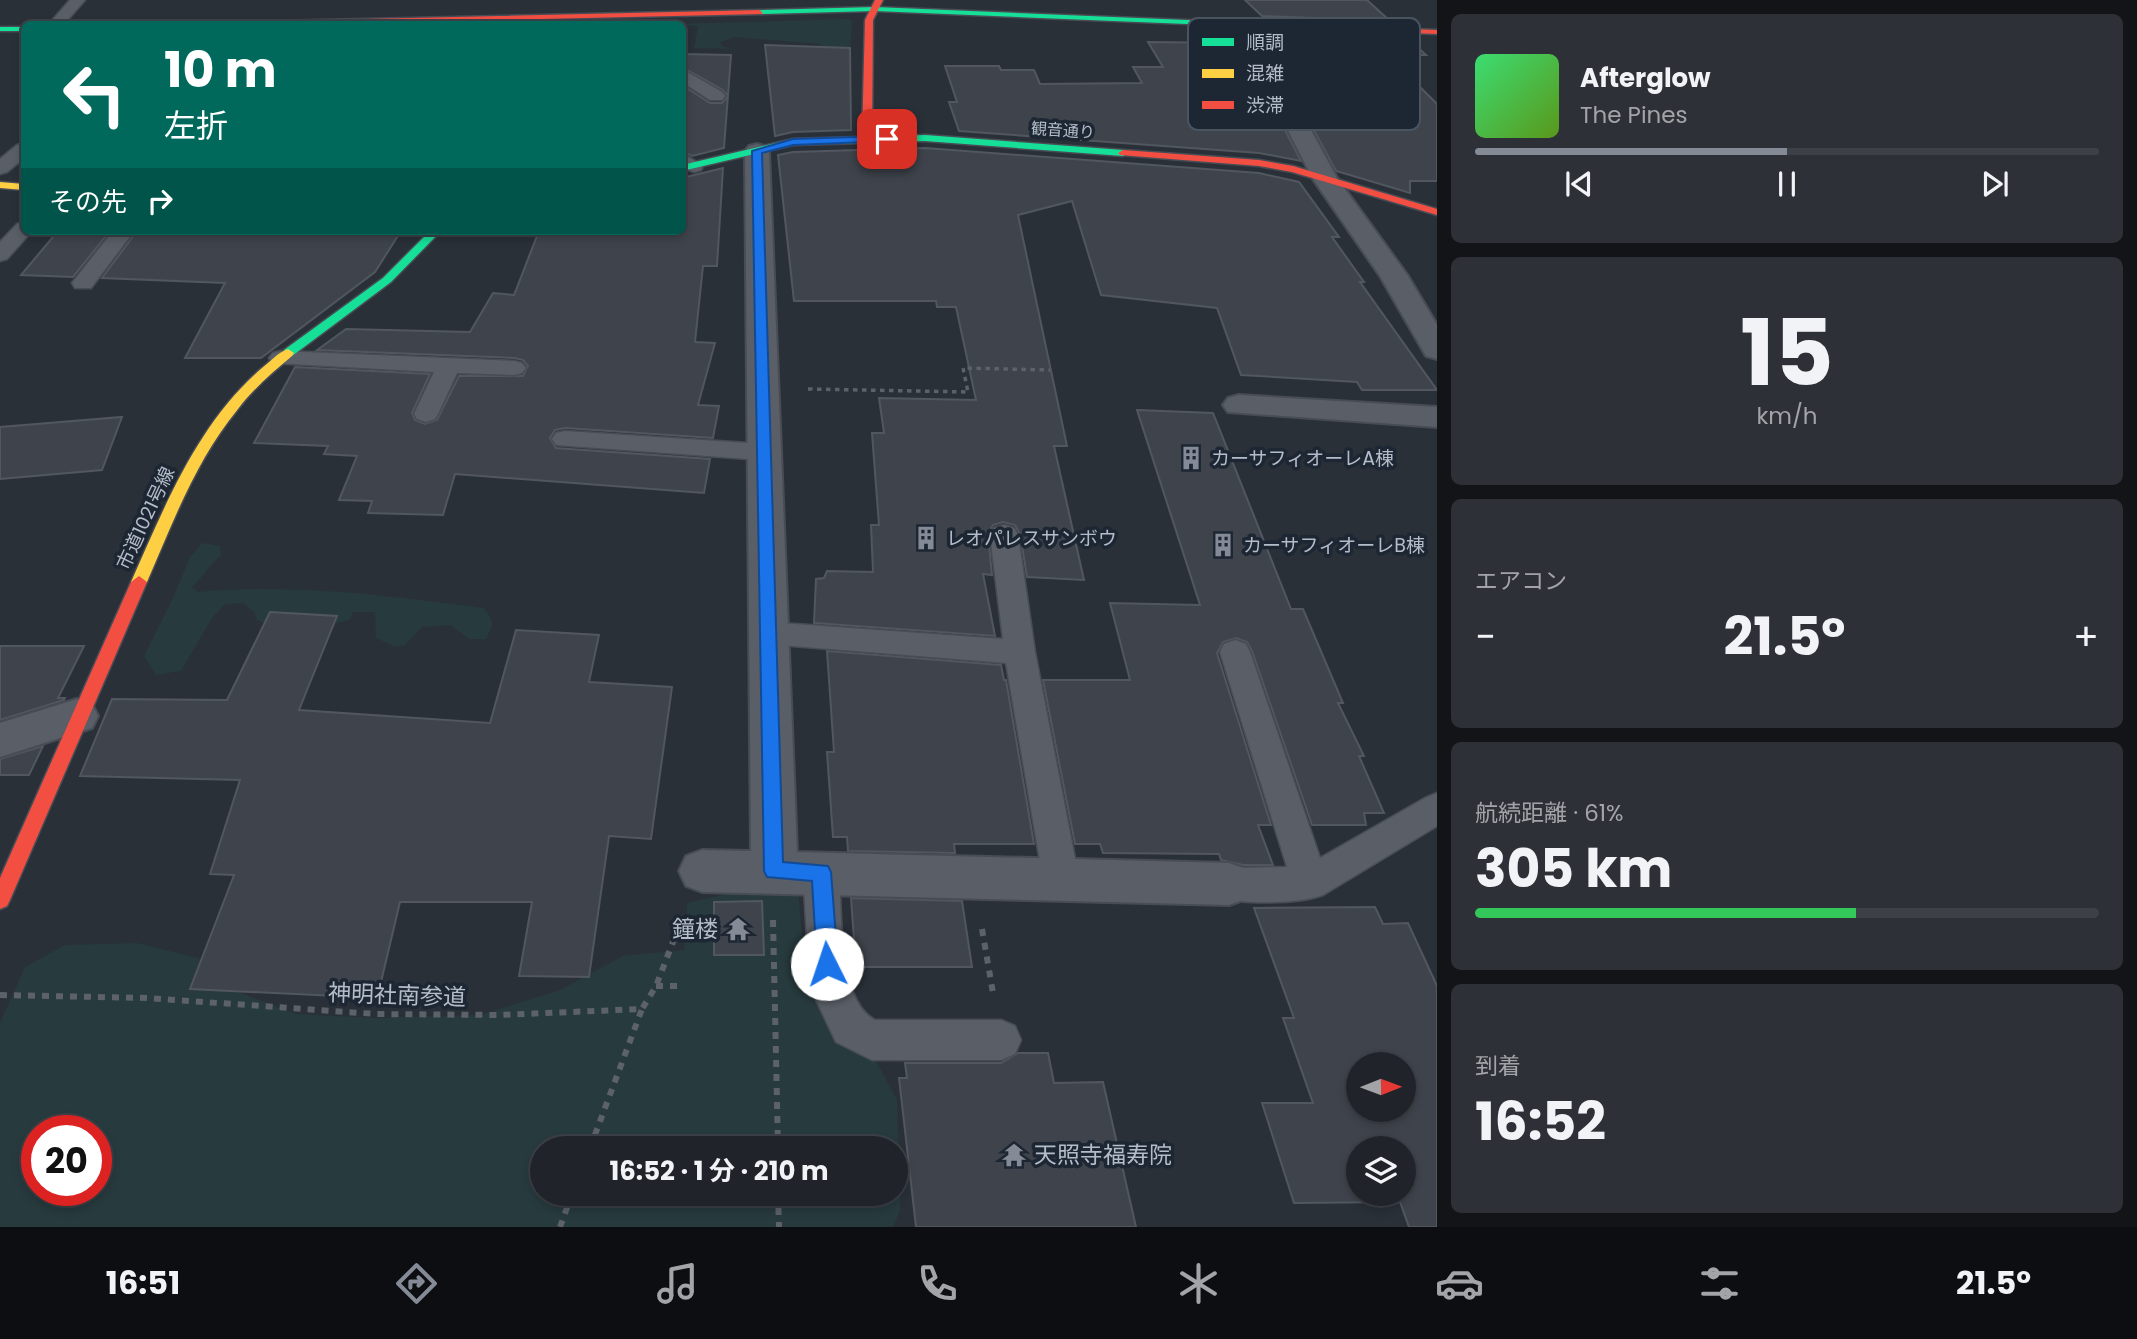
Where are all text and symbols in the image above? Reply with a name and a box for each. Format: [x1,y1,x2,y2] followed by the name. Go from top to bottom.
[1188,18,1420,130] legend
[1246,29,1284,56] text: 順調
[164,36,277,104] text: 10 m
[49,49,140,140] icon: left
[1246,60,1284,87] text: 混雑
[1580,60,1711,96] text: Afterglow
[1246,92,1284,119] text: 渋滞
[1580,99,1688,131] text: The Pines
[164,103,228,148] text: 左折
[857,109,917,169] pin
[1030,117,1096,144] street label: 観音通り
[868,120,906,158] icon: arrive
[1560,165,1598,203] icon: previous
[1768,165,1806,203] icon: pause
[1976,165,2014,203] icon: next
[141,182,179,220] icon: right
[49,184,127,220] text: その先
[1740,289,1834,417] text: 15
[1756,400,1818,432] text: km/h
[1177,444,1205,472] building icon: カーサフィオーレA棟
[1211,445,1394,472] place label: カーサフィオーレA棟
[110,462,181,574] street label: 市道1021号線
[912,524,940,552] building icon: レオパレスサンボウ
[946,525,1117,552] place label: レオパレスサンボウ
[1209,531,1237,559] building icon: カーサフィオーレB棟
[1243,532,1425,559] place label: カーサフィオーレB棟
[1475,565,1567,597] text: エアコン
[1724,600,1845,673] text: 21.5°
[1475,610,1496,663] text: −
[2073,610,2099,663] text: +
[1475,797,1624,829] text: 航続距離 · 61%
[1475,832,1672,905] text: 305 km
[672,913,718,945] place label: 鐘楼
[724,915,752,943] temple icon: 鐘楼
[790,927,864,1001] position arrow
[327,977,467,1013] street label: 神明社南参道
[1475,1050,1521,1082] text: 到着
[1346,1052,1416,1122] north arrow
[1346,1052,1416,1206] map controls
[1475,1085,1606,1158] text: 16:52
[21,1115,112,1206] speed limit sign: 20
[1346,1136,1416,1206] button: layers
[1034,1139,1172,1171] place label: 天照寺福寿院
[1000,1141,1028,1169] temple icon: 天照寺福寿院
[610,1153,828,1189] text: 16:52 · 1 分 · 210 m
[392,1259,441,1308] icon: directions
[653,1259,702,1308] icon: music
[913,1259,962,1308] icon: phone
[1174,1259,1223,1308] icon: climate
[1435,1259,1484,1308] icon: car
[1695,1259,1744,1308] icon: filters
[106,1260,180,1305] text: 16:51
[1956,1260,2031,1305] text: 21.5°

